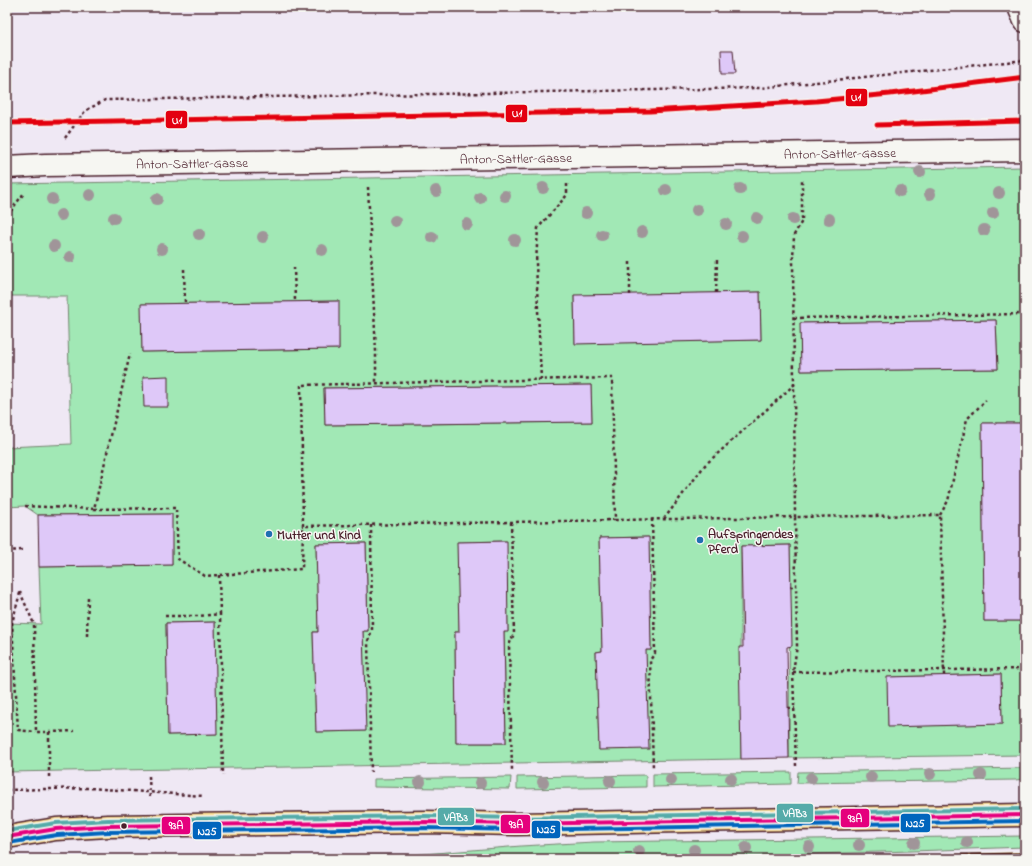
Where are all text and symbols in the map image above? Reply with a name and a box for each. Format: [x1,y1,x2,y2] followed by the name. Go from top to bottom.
[845,88,868,107] line badge: U1
[851,90,862,106] text: U1
[505,104,528,123] line badge: U1
[512,106,523,122] text: U1
[165,110,188,129] line badge: U1
[172,113,183,129] text: U1
[784,144,896,165] street label: Anton-Sattler-Gasse
[460,149,572,170] street label: Anton-Sattler-Gasse
[136,154,248,175] street label: Anton-Sattler-Gasse
[708,525,794,559] place label: Aufspringendes Pferd
[277,526,362,545] place label: Mutter und Kind
[264,529,274,539] marker: Mutter und Kind
[695,535,705,545] marker: Aufspringendes Pferd
[776,803,814,823] line badge: VAB3
[782,806,807,822] text: VAB3
[437,807,475,826] line badge: VAB3
[840,808,870,828] line badge: 93A
[443,810,468,826] text: VAB3
[847,811,863,827] text: 93A
[900,813,931,833] line badge: N25
[500,814,531,834] line badge: 93A
[161,816,191,835] line badge: 93A
[905,816,925,832] text: N25
[508,817,524,833] text: 93A
[168,818,184,834] text: 93A
[531,820,561,839] line badge: N25
[119,821,129,831] unlabelled marker
[192,821,222,840] line badge: N25
[536,822,556,838] text: N25
[197,824,217,840] text: N25

